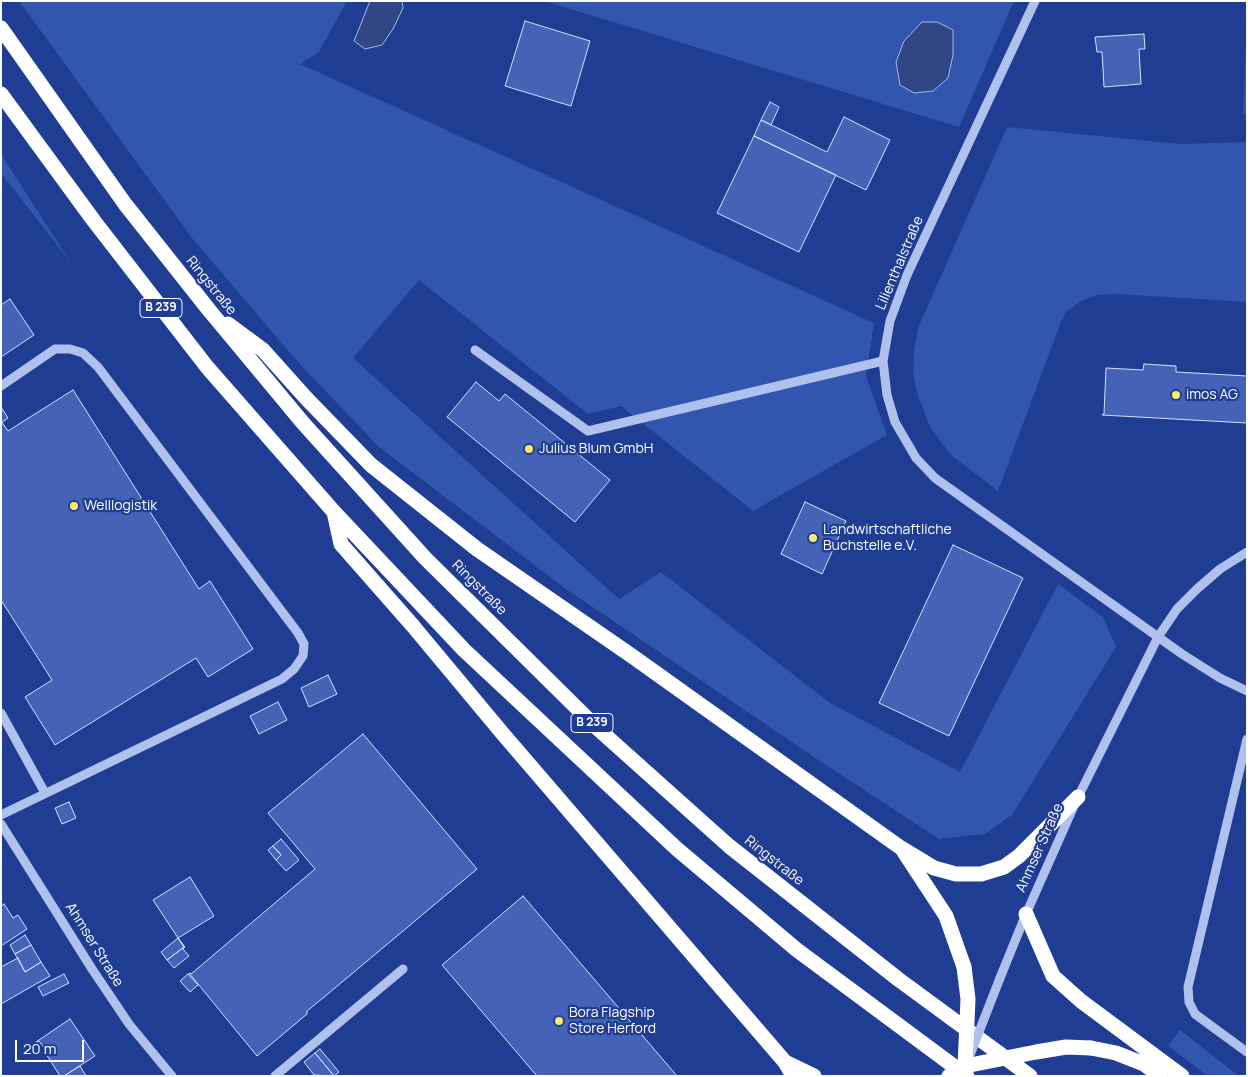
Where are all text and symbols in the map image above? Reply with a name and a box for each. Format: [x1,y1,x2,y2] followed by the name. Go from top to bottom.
[873,214,927,312] street label: Lilienthalstraße
[182,253,240,319] street label: Ringstraße
[140,298,182,318] road number: B 239
[1186,387,1238,403] place label: imos AG
[1170,389,1182,401] marker: imos AG
[539,441,653,457] place label: Julius Blum GmbH
[523,443,535,455] marker: Julius Blum GmbH
[84,498,157,514] place label: Welllogistik
[68,500,80,512] marker: Welllogistik
[823,522,952,554] place label: Landwirtschaftliche Buchstelle e.V.
[807,532,819,544] marker: Landwirtschaftliche Buchstelle e.V.
[448,557,510,619] street label: Ringstraße
[571,714,613,732] road number: B 239
[1013,801,1067,895] street label: Ahmser Straße
[741,833,807,889] street label: Ringstraße
[61,900,127,990] street label: Ahmser Straße
[569,1005,656,1038] place label: Bora Flagship Store Herford
[553,1015,565,1027] marker: Bora Flagship Store Herford
[18,1030,86,1062] scale bar
[23,1038,56,1059] text: 20 m

